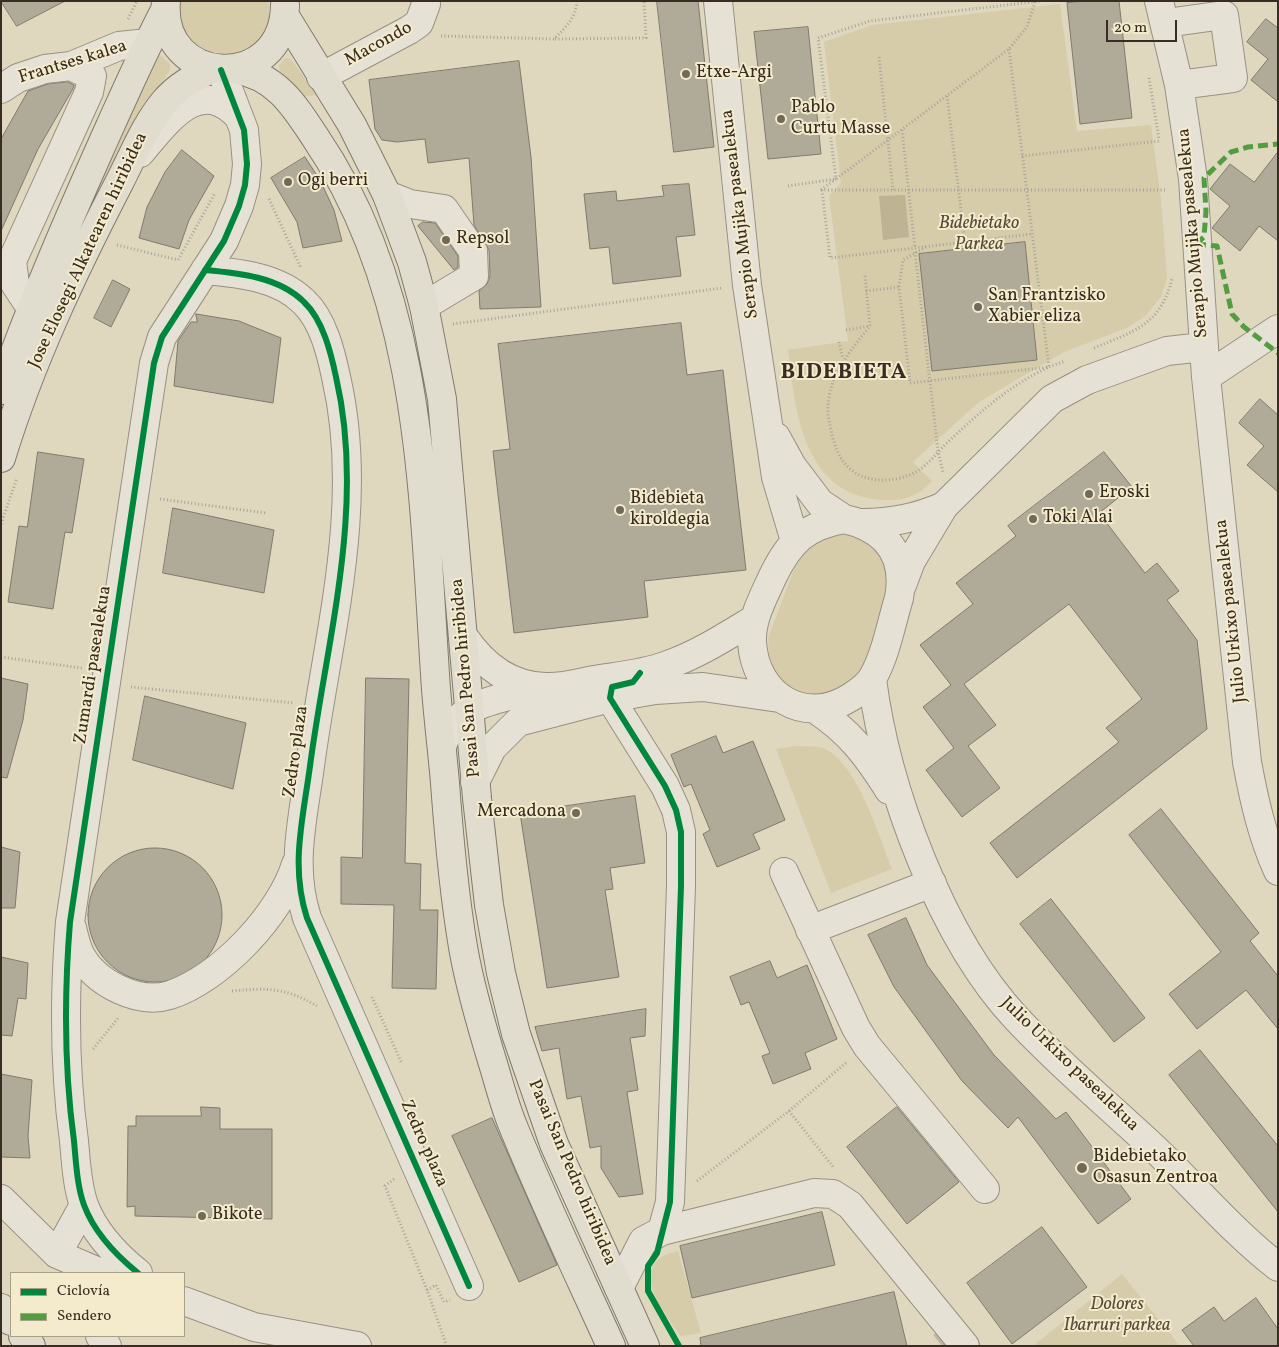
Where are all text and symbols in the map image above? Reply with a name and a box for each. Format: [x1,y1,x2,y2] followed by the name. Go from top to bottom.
[1109,10,1180,42] scale bar
[341,18,417,72] street label: Macondo
[1114,18,1147,39] text: 20 m
[16,36,130,90] street label: Frantses kalea
[696,63,772,85] place label: Etxe-Argi
[680,68,692,80] marker: Etxe-Argi
[791,98,890,140] place label: Pablo Curtu Masse
[717,108,765,320] street label: Serapio Mujika pasealekua
[775,113,787,125] marker: Pablo Curtu Masse
[1174,127,1214,339] street label: Serapio Mujika pasealekua
[25,129,153,373] street label: Jose Elosegi Alkatearen hiribidea
[298,171,368,193] place label: Ogi berri
[282,176,294,188] marker: Ogi berri
[939,214,1019,256] park label: Bidebietako Parkea
[456,229,509,251] place label: Repsol
[440,234,452,246] marker: Repsol
[988,286,1106,328] place label: San Frantzisko Xabier eliza
[972,301,984,313] marker: San Frantzisko Xabier eliza
[779,361,909,387] district label: BIDEBIETA
[1099,483,1150,505] place label: Eroski
[1083,488,1095,500] marker: Eroski
[630,489,710,532] place label: Bidebieta kiroldegia
[614,504,626,516] marker: Bidebieta kiroldegia
[1043,508,1113,530] place label: Toki Alai
[1027,513,1039,525] marker: Toki Alai
[1212,518,1252,704] street label: Julio Urkixo pasealekua
[448,578,486,778] street label: Pasai San Pedro hiribidea
[71,584,117,746] street label: Zumardi pasealekua
[280,704,314,800] street label: Zedro plaza
[477,802,566,824] place label: Mercadona
[570,807,582,819] marker: Mercadona
[995,993,1143,1137] street label: Julio Urkixo pasealekua
[522,1077,620,1269] street label: Pasai San Pedro hiribidea
[394,1097,452,1191] street label: Zedro plaza
[1093,1147,1218,1190] place label: Bidebietako Osasun Zentroa
[1075,1161,1089,1175] marker: Bidebietako Osasun Zentroa
[212,1205,262,1227] place label: Bikote
[196,1210,208,1222] marker: Bikote
[10,1272,185,1337] legend
[57,1281,110,1302] text: Ciclovía
[1063,1295,1171,1338] park label: Dolores Ibarruri parkea
[57,1306,111,1327] text: Sendero

